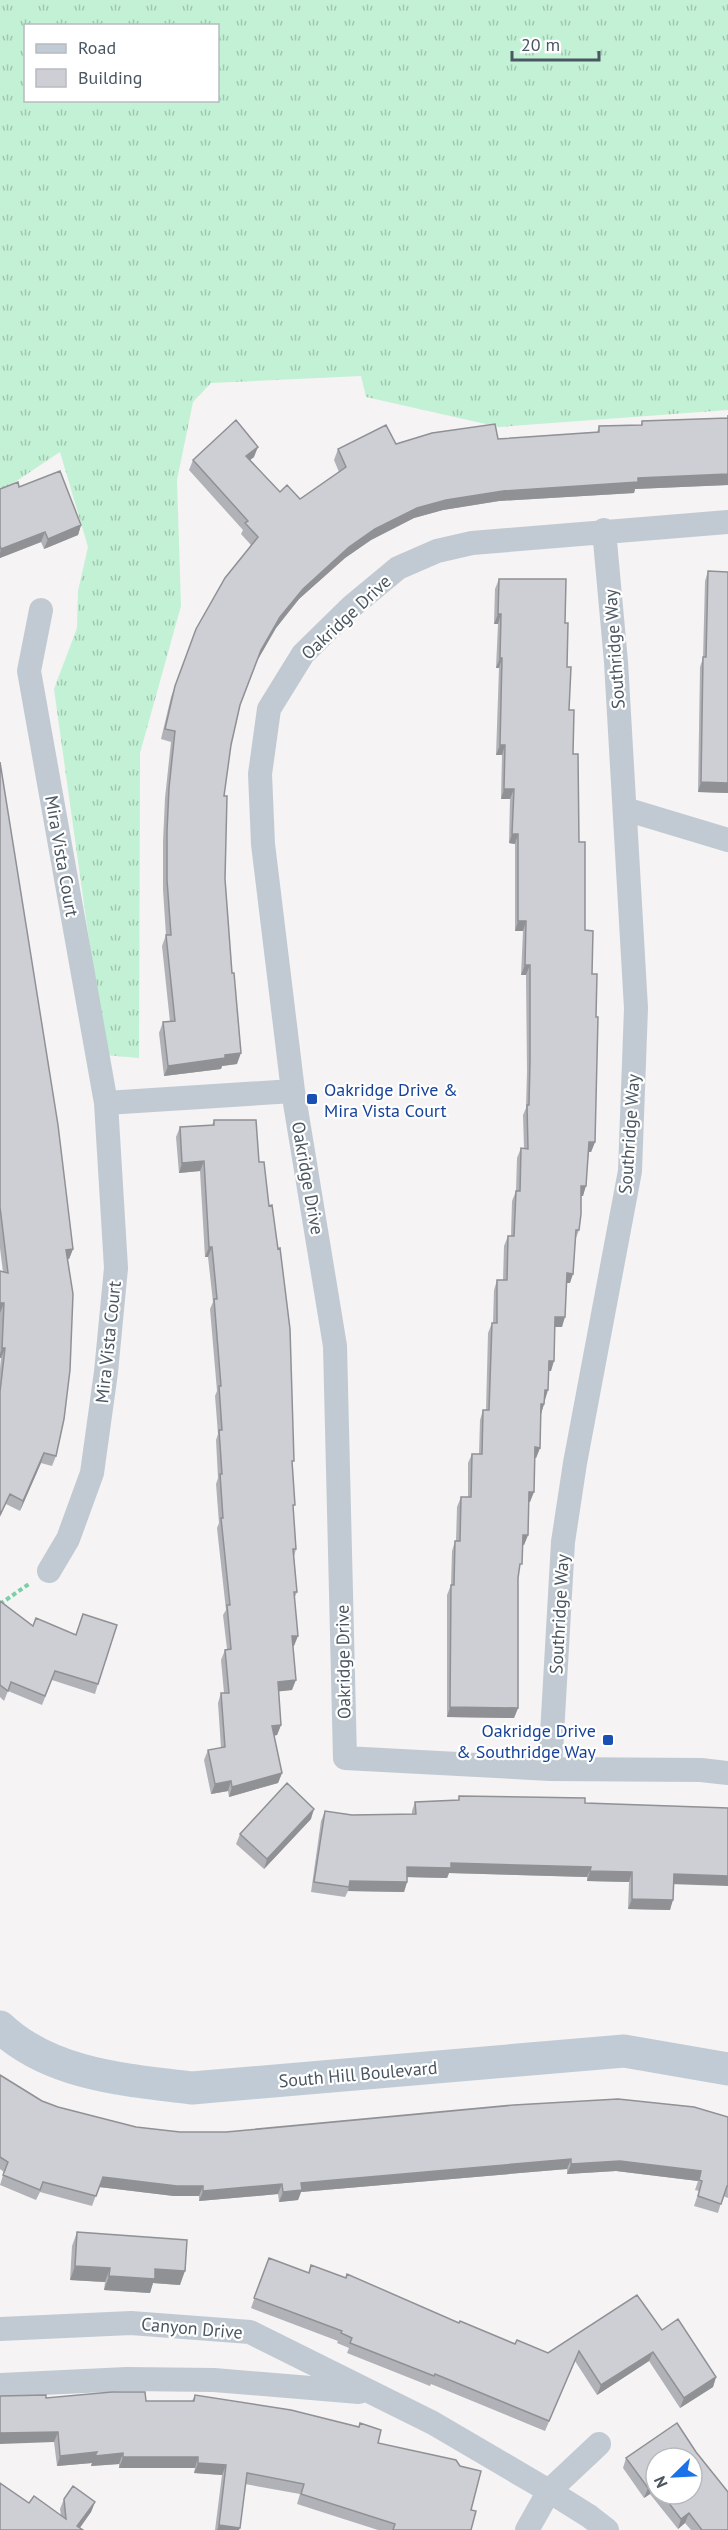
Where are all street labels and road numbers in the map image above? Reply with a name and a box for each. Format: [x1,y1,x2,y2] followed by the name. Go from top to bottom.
[296,570,396,664] street label: Oakridge Drive
[598,588,630,710] street label: Southridge Way
[40,794,84,918] street label: Mira Vista Court
[613,1073,645,1195] street label: Southridge Way
[287,1120,329,1236] street label: Oakridge Drive
[90,1280,126,1404] street label: Mira Vista Court
[544,1553,574,1675] street label: Southridge Way
[331,1605,355,1719] street label: Oakridge Drive
[278,2056,438,2092] street label: South Hill Boulevard
[140,2312,244,2344] street label: Canyon Drive

